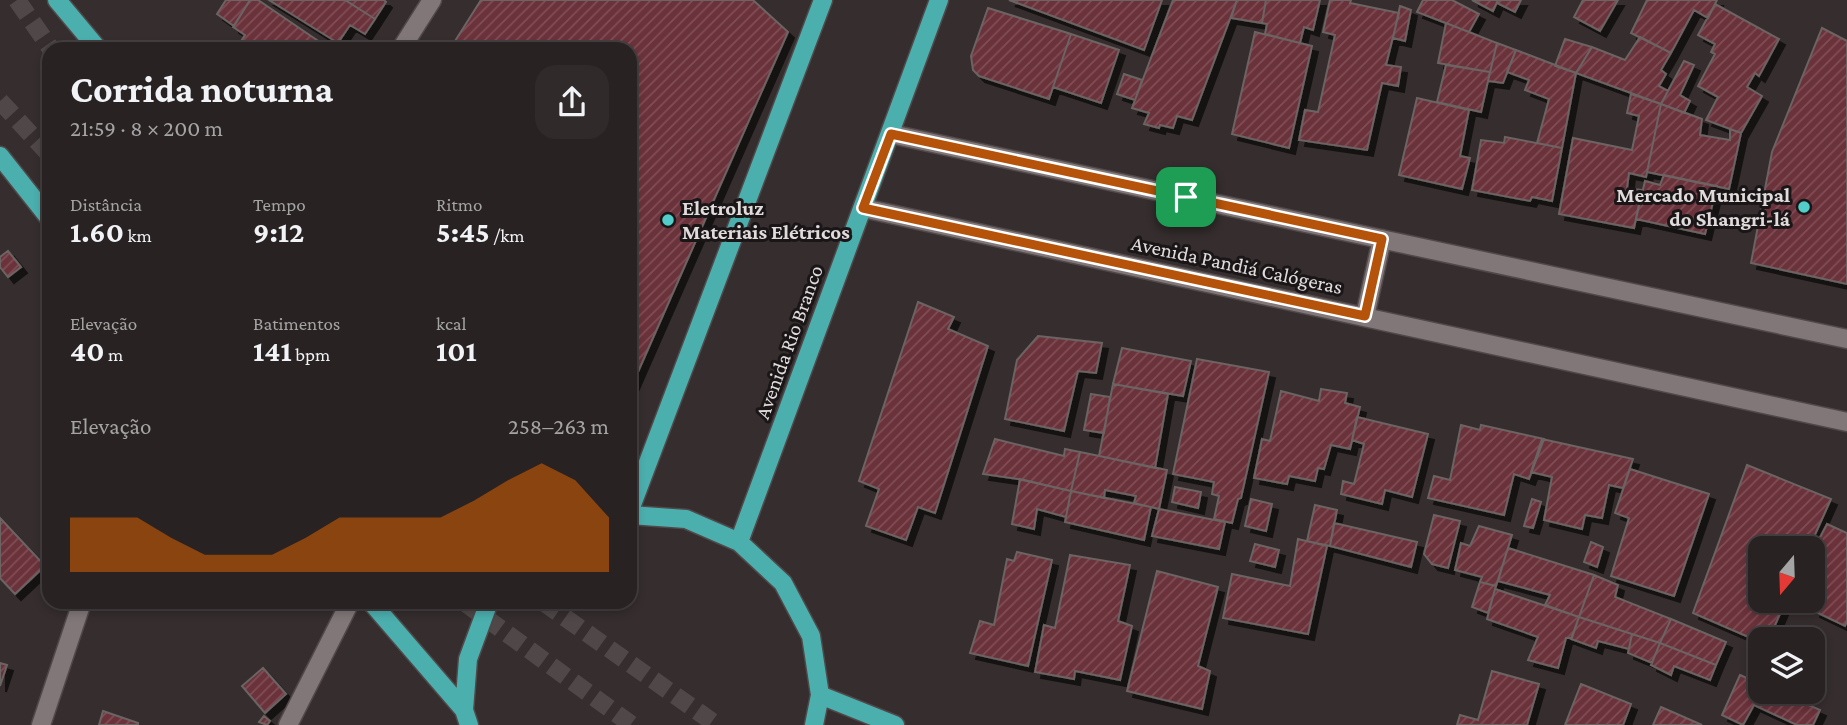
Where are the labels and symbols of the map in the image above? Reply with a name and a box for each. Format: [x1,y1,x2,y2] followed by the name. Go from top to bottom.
[1156,167,1216,227] pin
[1616,183,1791,231] place label: Mercado Municipal do Shangri-lá
[682,196,850,244] place label: Eletroluz Materiais Elétricos
[1796,199,1812,215] marker: Mercado Municipal do Shangri-lá
[660,212,676,228] marker: Eletroluz Materiais Elétricos
[1129,231,1345,299] street label: Avenida Pandiá Calógeras
[750,262,828,422] street label: Avenida Rio Branco
[1748,536,1825,612] north arrow

